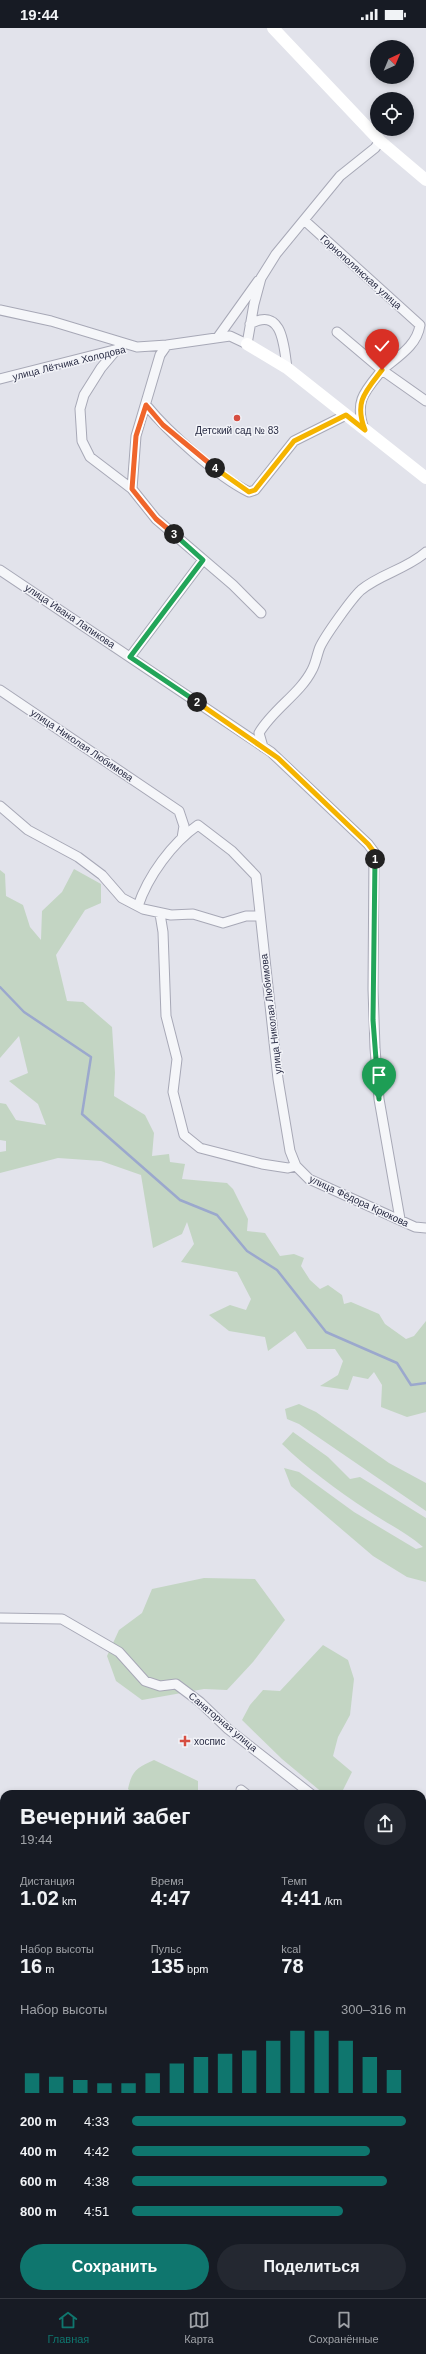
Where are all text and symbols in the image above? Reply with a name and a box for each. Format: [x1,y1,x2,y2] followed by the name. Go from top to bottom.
[20,6,58,23] text: 19:44
[370,40,414,84] north arrow
[370,40,414,136] map controls
[370,92,414,136] button: locate
[318,233,404,312] street label: Горнополянская улица
[365,329,399,370] pin
[371,335,393,357] icon: check
[11,344,127,382] street label: улица Лётчика Холодова
[232,413,242,423] marker: Детский сад № 83
[195,425,279,436] place label: Детский сад № 83
[205,458,225,478] pin: 4
[212,462,218,474] text: 4
[164,524,184,544] pin: 3
[171,528,177,540] text: 3
[23,582,117,650] street label: улица Ивана Лапикова
[187,692,207,712] pin: 2
[194,696,200,708] text: 2
[29,707,136,784] street label: улица Николая Любимова
[365,849,385,869] pin: 1
[372,853,378,865] text: 1
[258,953,284,1075] street label: улица Николая Любимова
[362,1058,396,1099] pin
[368,1064,390,1086] icon: arrive
[308,1173,411,1229] street label: улица Фёдора Крюкова
[186,1690,260,1754] street label: Санаторная улица
[179,1735,191,1747] marker: хоспис
[194,1736,225,1747] place label: хоспис
[364,1803,406,1845] button: share
[20,1804,190,1829] text: Вечерний забег
[20,1832,53,1847] text: 19:44
[20,1875,75,1887] text: Дистанция
[151,1875,184,1887] text: Время
[281,1875,307,1887] text: Темп
[20,1887,59,1909] text: 1.02
[151,1887,191,1909] text: 4:47
[281,1887,321,1909] text: 4:41
[59,1895,77,1907] text: km
[321,1895,342,1907] text: /km
[20,1943,94,1955] text: Набор высоты
[151,1943,181,1955] text: Пульс
[281,1943,301,1955] text: kcal
[20,1955,42,1977] text: 16
[151,1955,184,1977] text: 135
[281,1955,304,1977] text: 78
[42,1963,54,1975] text: m
[184,1963,209,1975] text: bpm
[20,2002,107,2017] text: Набор высоты
[341,2002,406,2017] text: 300–316 m
[20,2114,57,2129] text: 200 m
[84,2114,109,2129] text: 4:33
[20,2144,57,2159] text: 400 m
[84,2144,109,2159] text: 4:42
[20,2174,57,2189] text: 600 m
[84,2174,109,2189] text: 4:38
[20,2204,57,2219] text: 800 m
[84,2204,109,2219] text: 4:51
[20,2244,209,2290] button: Сохранить
[217,2244,406,2290] button: Поделиться
[47,2309,89,2345] tab: Главная
[184,2309,214,2345] tab: Карта
[309,2309,379,2345] tab: Сохранённые

